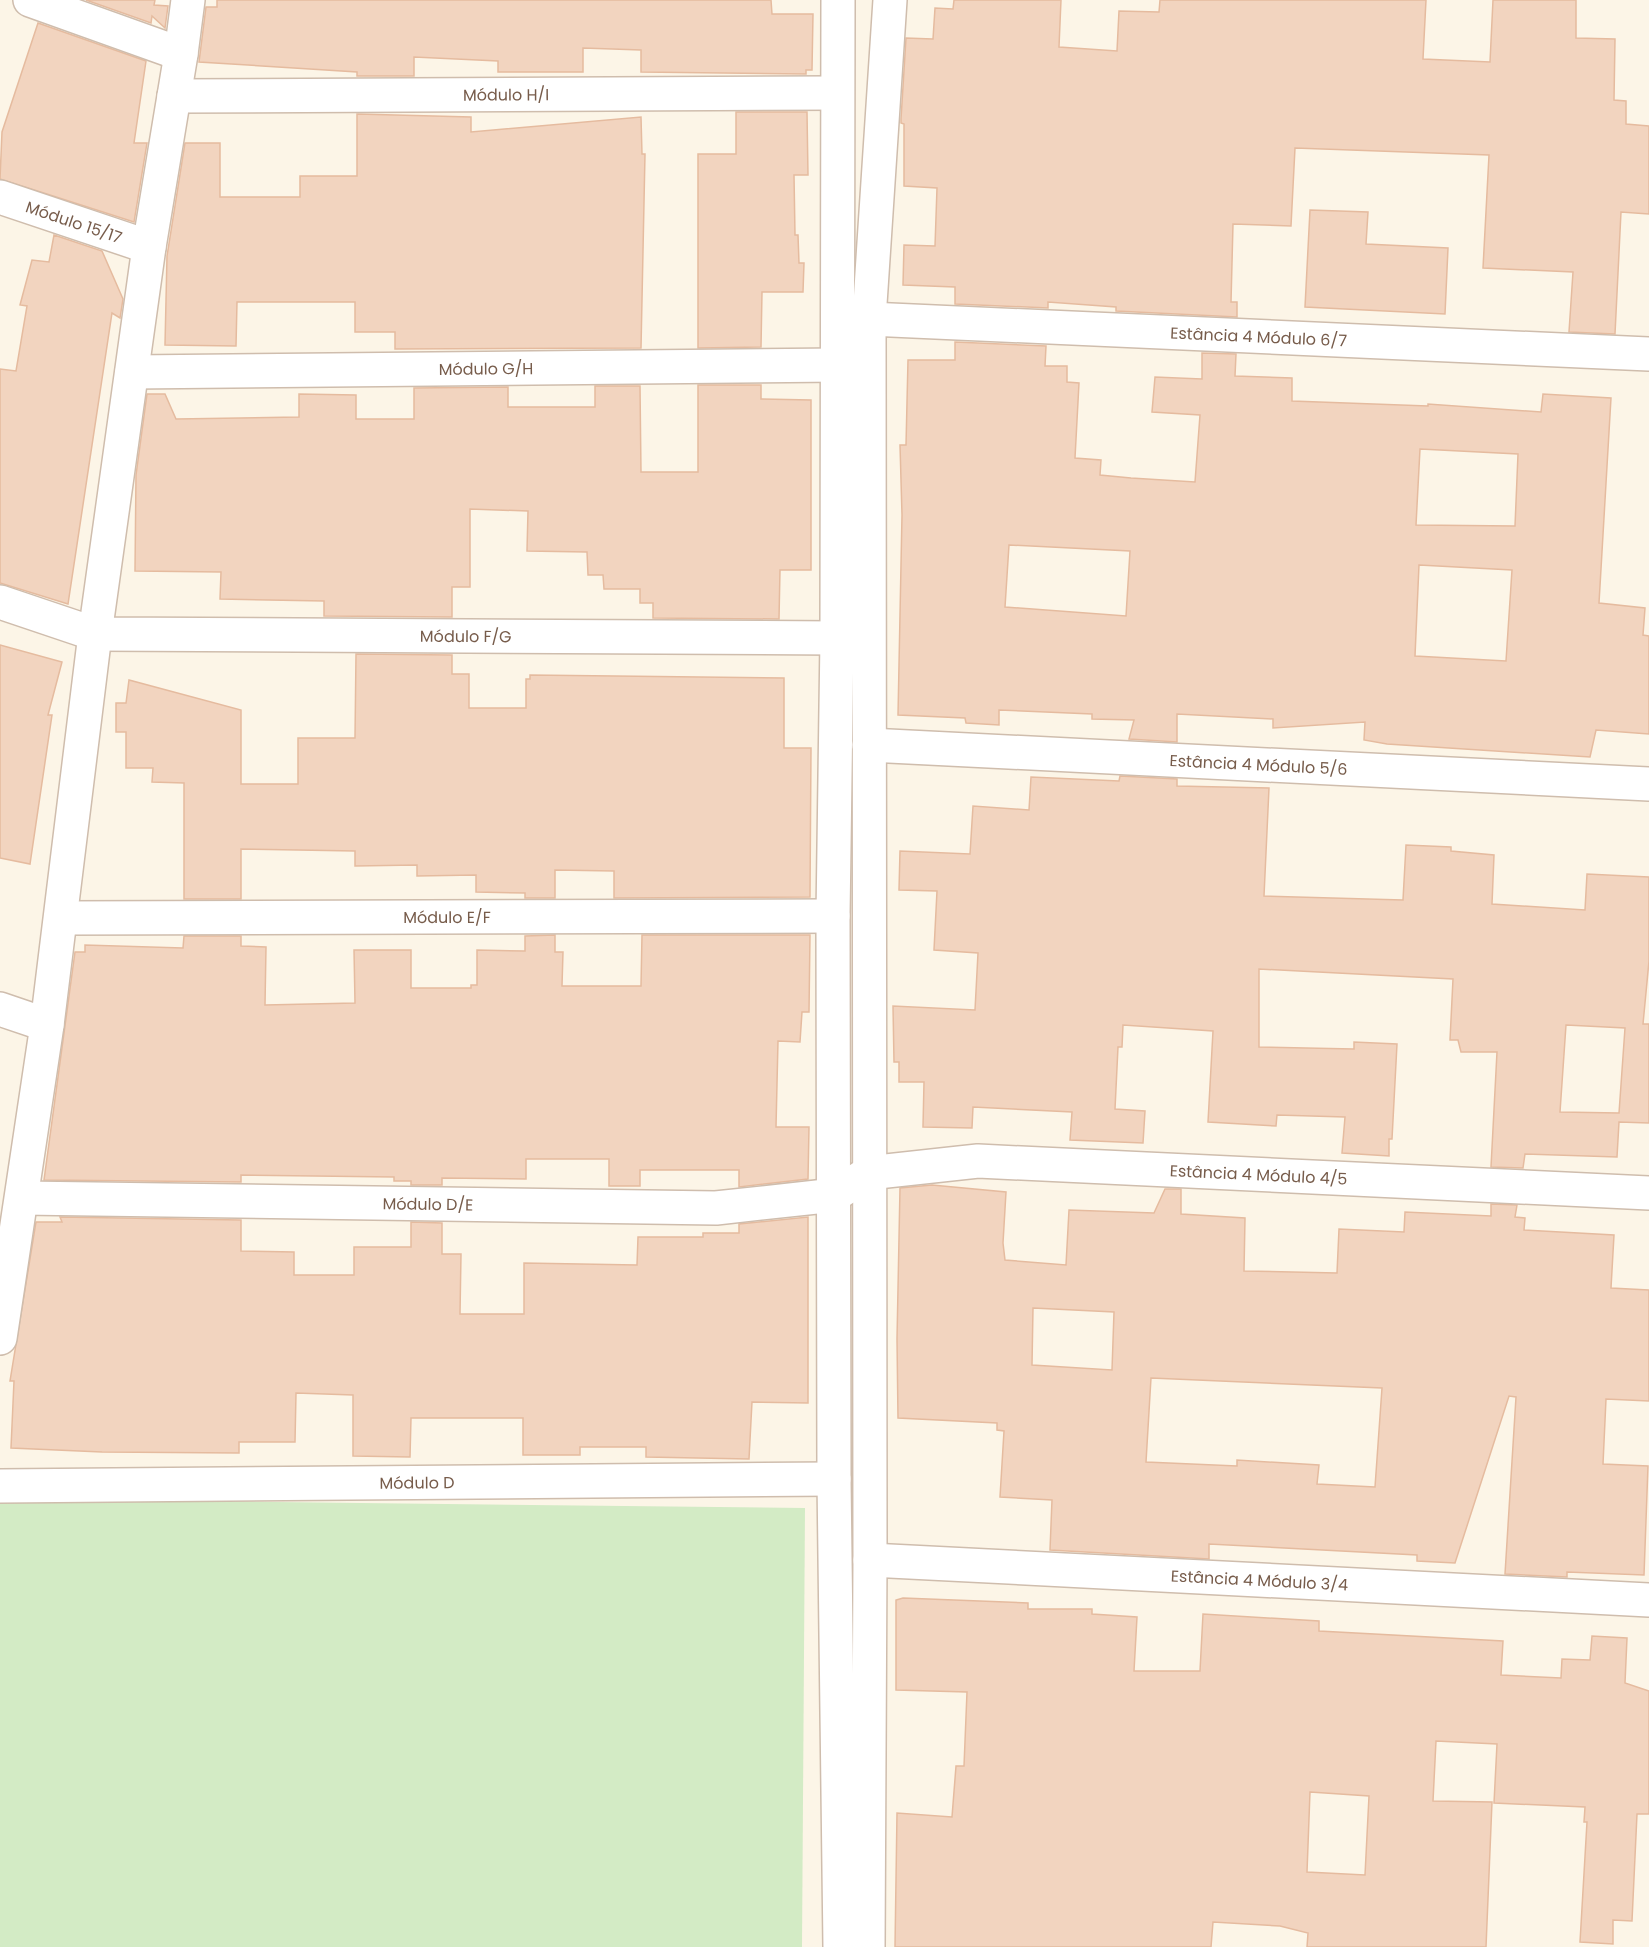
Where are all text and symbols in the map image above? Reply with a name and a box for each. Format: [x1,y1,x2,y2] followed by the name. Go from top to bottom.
[463,83,549,107] street label: Módulo H/I
[23,195,125,249] street label: Módulo 15/17
[1170,322,1348,352] street label: Estância 4 Módulo 6/7
[439,357,533,381] street label: Módulo G/H
[420,625,512,648] street label: Módulo F/G
[1169,749,1348,781] street label: Estância 4 Módulo 5/6
[403,906,491,929] street label: Módulo E/F
[1169,1159,1348,1191] street label: Estância 4 Módulo 4/5
[382,1192,473,1217] street label: Módulo D/E
[379,1471,455,1495] street label: Módulo D
[1170,1564,1349,1597] street label: Estância 4 Módulo 3/4

